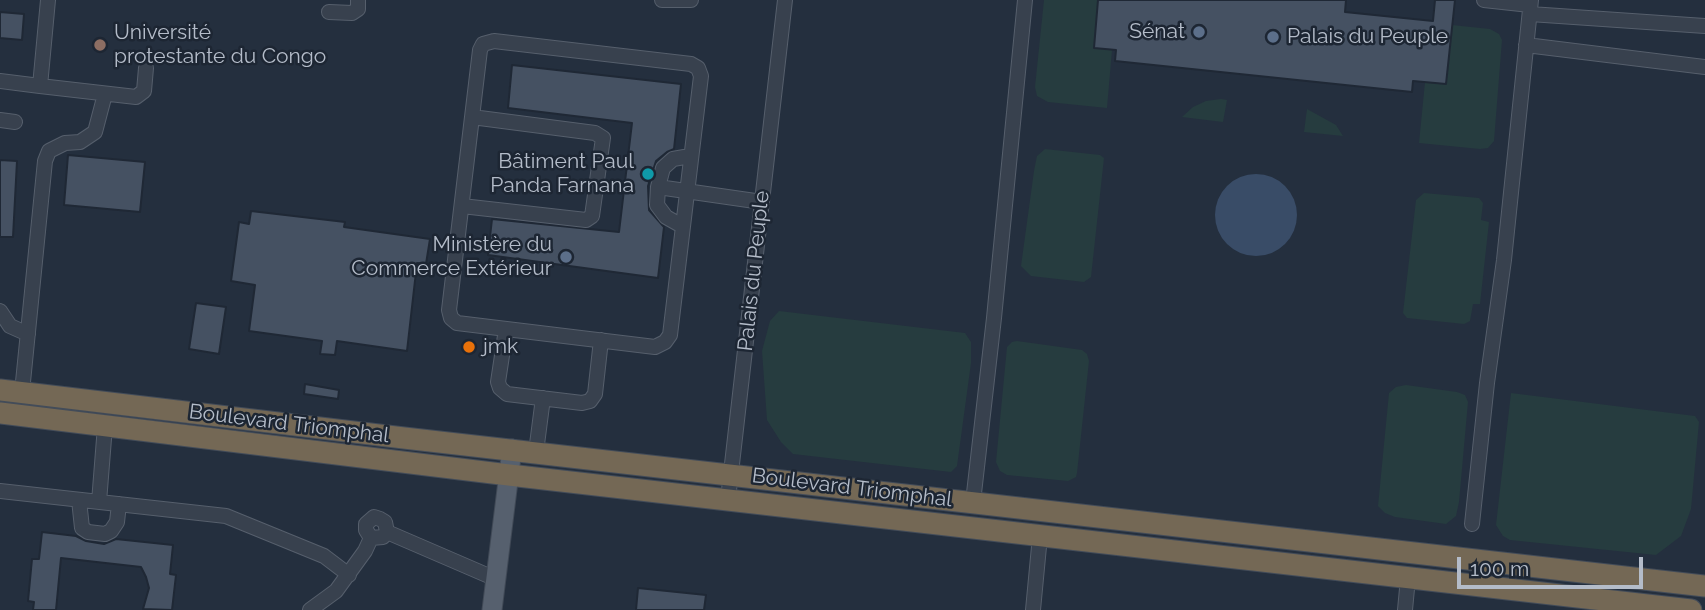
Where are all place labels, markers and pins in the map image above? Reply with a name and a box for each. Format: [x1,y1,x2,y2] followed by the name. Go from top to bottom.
[1129,19,1185,45] place label: Sénat
[114,20,326,70] place label: Université protestante du Congo
[1191,24,1207,40] marker: Sénat
[1287,24,1448,50] place label: Palais du Peuple
[1265,29,1281,45] marker: Palais du Peuple
[92,37,108,53] marker: Université protestante du Congo
[490,149,634,199] place label: Bâtiment Paul Panda Farnana
[640,166,656,182] marker: Bâtiment Paul Panda Farnana
[351,232,552,282] place label: Ministère du Commerce Extérieur
[558,249,574,265] marker: Ministère du Commerce Extérieur
[483,334,518,360] place label: jmk
[461,339,477,355] marker: jmk

